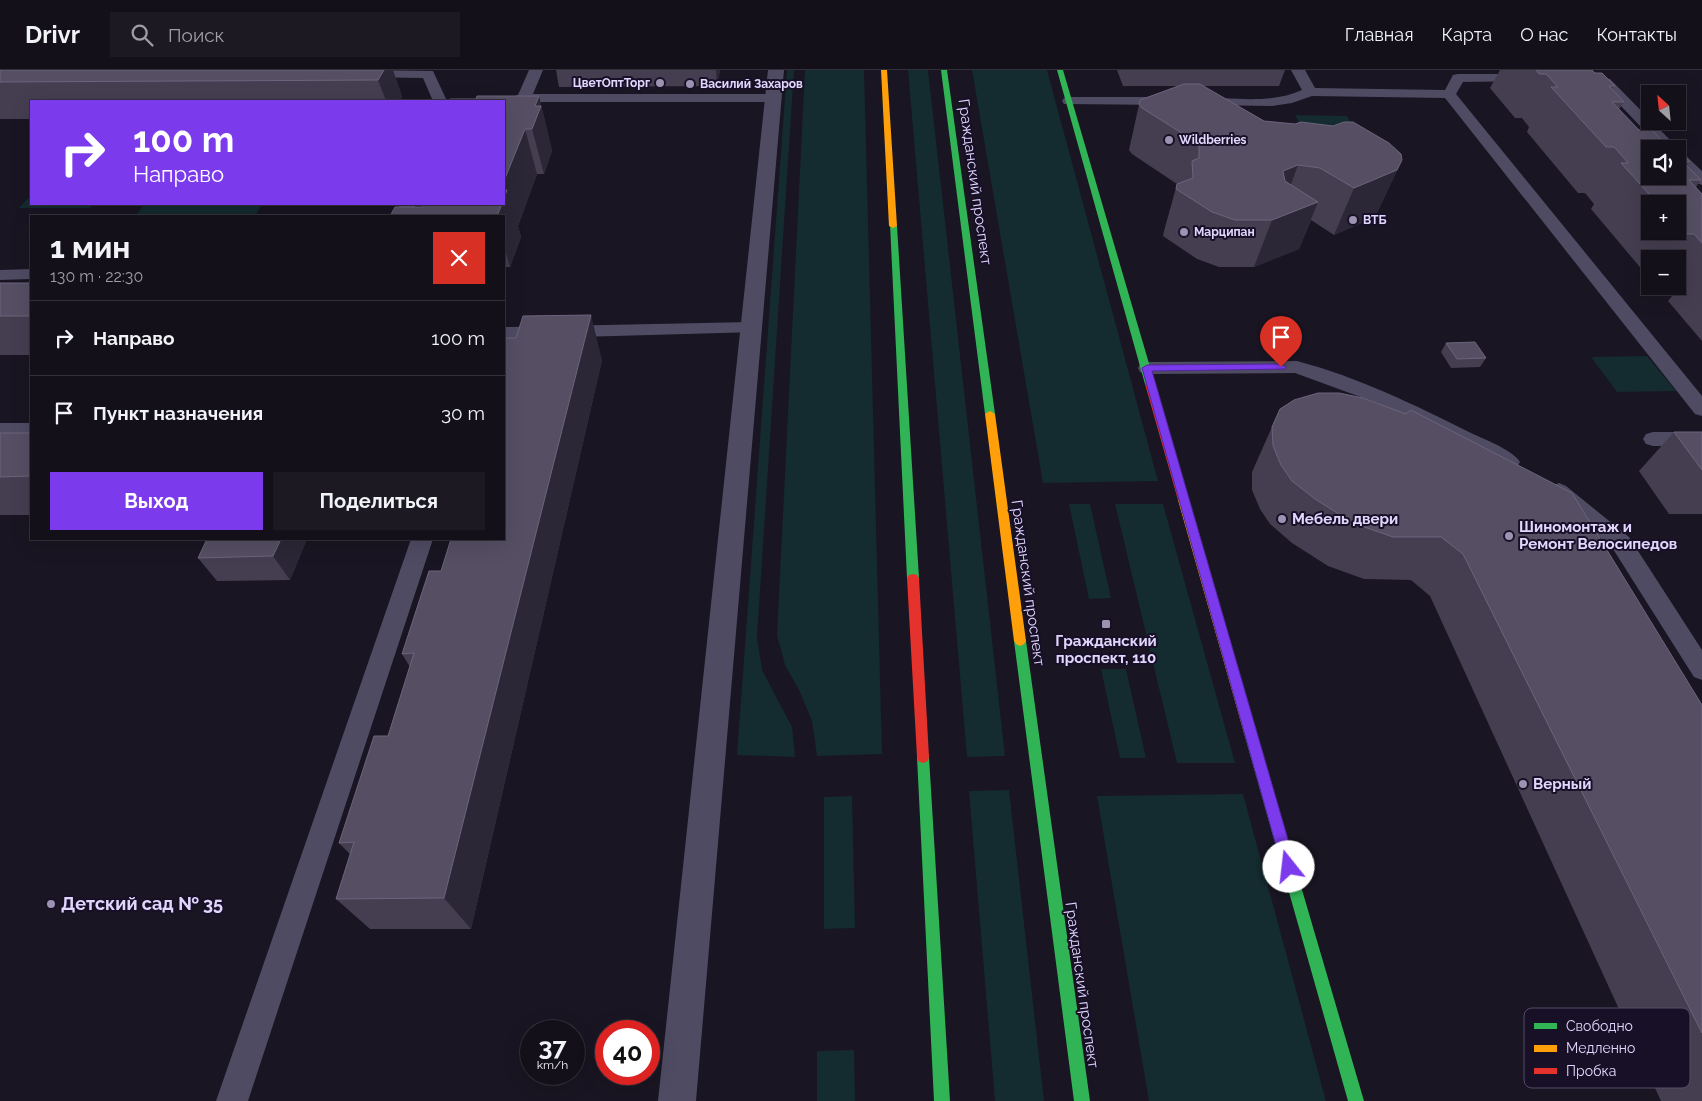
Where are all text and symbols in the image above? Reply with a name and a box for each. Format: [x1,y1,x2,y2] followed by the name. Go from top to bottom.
[110,12,460,57] search box
[25,20,80,49] text: Drivr
[128,21,156,49] icon: search
[168,24,225,46] text: Поиск
[1345,24,1413,45] text: Главная
[1441,24,1492,45] text: Карта
[1520,24,1568,45] text: О нас
[1596,24,1677,45] text: Контакты
[573,76,650,90] place label: ЦветОптТорг
[654,77,666,89] marker: ЦветОптТорг
[700,77,803,91] place label: Василий Захаров
[684,78,696,90] marker: Василий Захаров
[1641,85,1686,130] north arrow
[1641,85,1686,295] map controls
[954,98,996,266] street label: Гражданский проспект
[133,119,234,160] text: 100 m
[50,120,115,185] icon: right
[1179,133,1247,147] place label: Wildberries
[1163,134,1175,146] marker: Wildberries
[1641,140,1686,185] button: sound
[133,161,224,187] text: Направо
[1641,195,1686,240] button: +
[1363,213,1387,227] place label: ВТБ
[1347,214,1359,226] marker: ВТБ
[1194,225,1255,239] place label: Марципан
[1178,226,1190,238] marker: Марципан
[50,230,130,265] text: 1 мин
[433,232,485,284] button: close
[1641,250,1686,295] button: −
[50,267,143,286] text: 130 m · 22:30
[1260,316,1302,367] pin
[1267,323,1295,351] icon: arrive
[50,324,78,352] icon: right
[93,327,174,349] text: Направо
[431,327,485,349] text: 100 m
[50,399,78,427] icon: arrive
[93,402,263,424] text: Пункт назначения
[441,402,485,424] text: 30 m
[50,472,263,530] button: Выход
[273,472,485,530] button: Поделиться
[1007,499,1049,667] street label: Гражданский проспект
[1292,510,1398,528] place label: Мебель двери
[1276,513,1288,525] marker: Мебель двери
[1519,518,1677,553] place label: Шиномонтаж и Ремонт Велосипедов
[1503,530,1515,542] marker: Шиномонтаж и Ремонт Велосипедов
[1100,618,1112,630] marker: Гражданский проспект, 110
[1055,632,1157,667] place label: Гражданский проспект, 110
[1533,775,1591,793] place label: Верный
[1517,778,1529,790] marker: Верный
[1262,840,1314,892] position arrow
[61,893,223,914] place label: Детский сад № 35
[45,898,57,910] marker: Детский сад № 35
[1061,901,1103,1069] street label: Гражданский проспект
[1524,1008,1690,1088] legend
[1566,1018,1633,1034] text: Свободно
[595,1020,660,1085] speed limit sign: 40
[539,1031,566,1061] text: 37
[1566,1040,1635,1056] text: Медленно
[537,1058,568,1072] text: km/h
[1566,1063,1616,1079] text: Пробка

